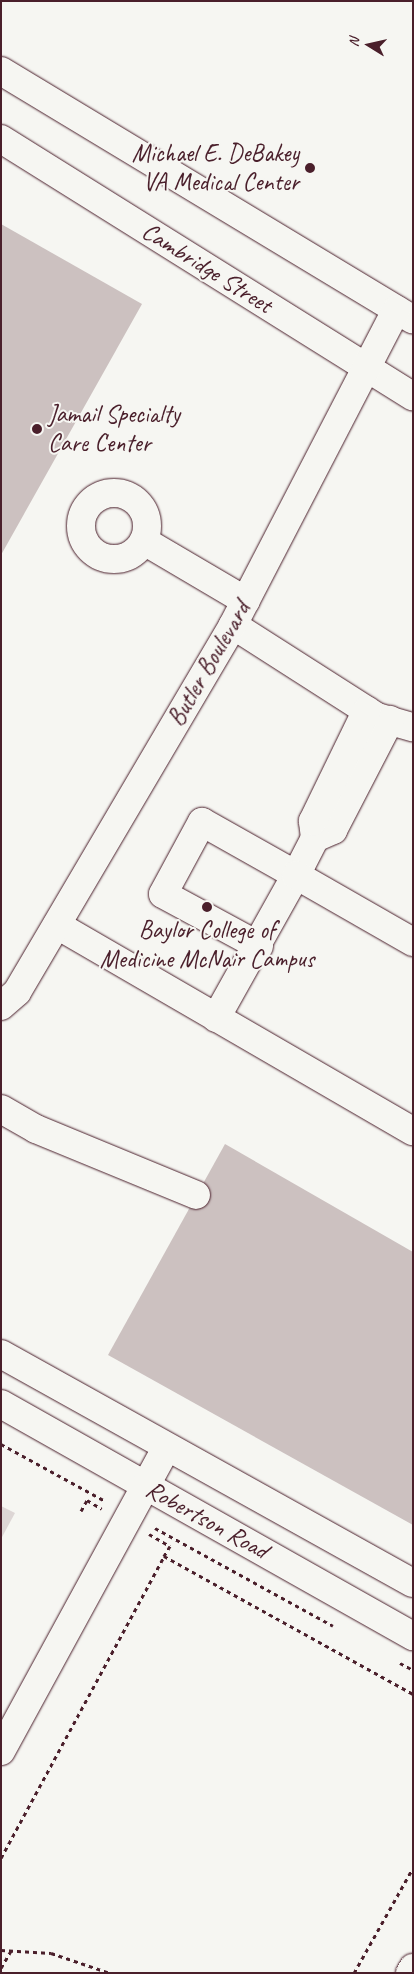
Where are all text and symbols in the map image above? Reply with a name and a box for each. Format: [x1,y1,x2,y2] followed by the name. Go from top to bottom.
[344,20,394,70] north arrow
[345,37,363,48] text: N
[132,139,299,198] place label: Michael E. DeBakey VA Medical Center
[303,161,317,175] marker: Michael E. DeBakey VA Medical Center
[136,216,278,320] street label: Cambridge Street
[48,400,180,459] place label: Jamail Specialty Care Center
[30,422,44,436] marker: Jamail Specialty Care Center
[161,596,257,732] street label: Butler Boulevard
[200,900,214,914] marker: Baylor College of Medicine McNair Campus
[99,916,315,975] place label: Baylor College of Medicine McNair Campus
[141,1474,273,1566] street label: Robertson Road

